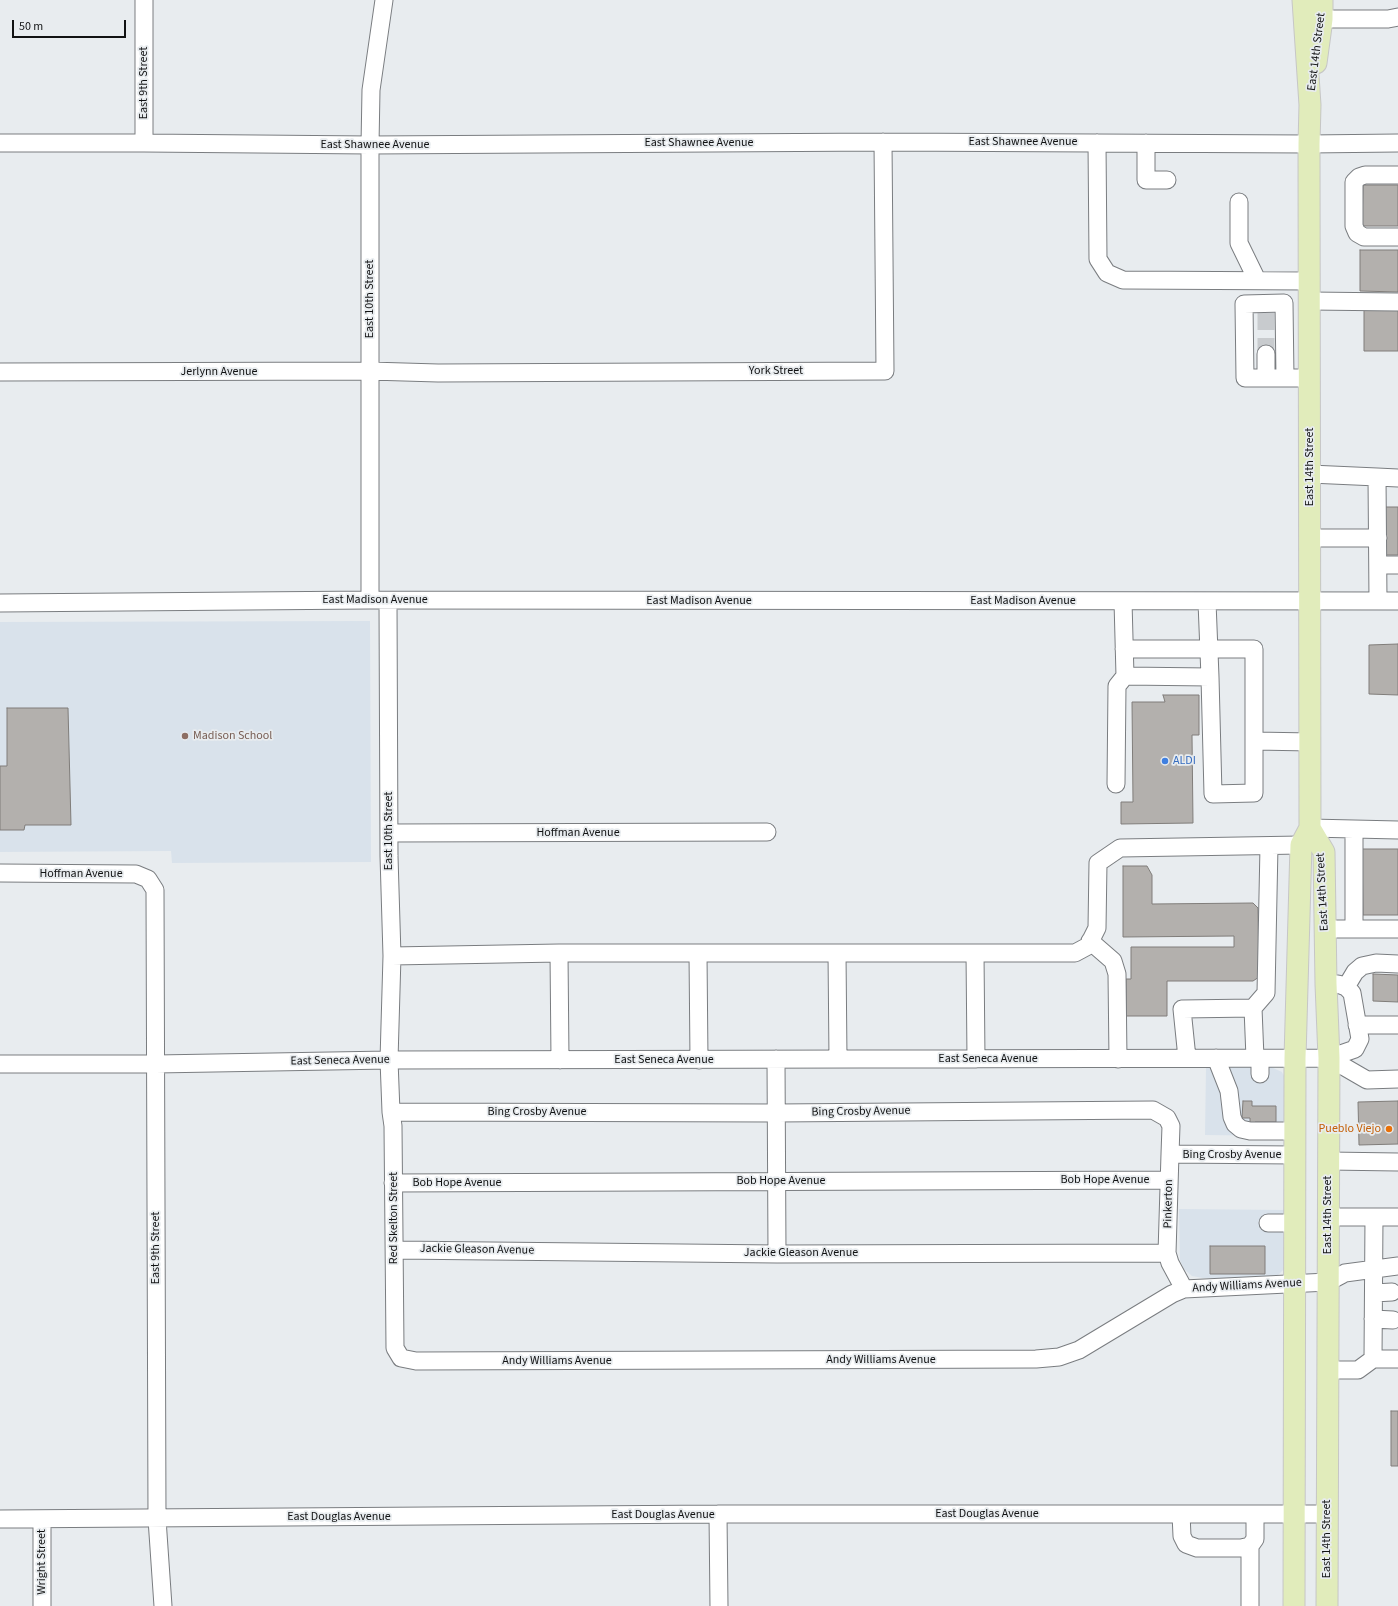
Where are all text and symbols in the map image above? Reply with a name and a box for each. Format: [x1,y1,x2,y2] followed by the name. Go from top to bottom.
[14,12,128,38] scale bar
[1305,12,1329,92] street label: East 14th Street
[19,18,43,35] text: 50 m
[137,47,151,119] street label: East 9th Street
[968,135,1078,149] street label: East Shawnee Avenue
[644,136,754,150] street label: East Shawnee Avenue
[320,138,430,152] street label: East Shawnee Avenue
[363,260,377,338] street label: East 10th Street
[749,364,803,378] street label: York Street
[180,365,258,379] street label: Jerlynn Avenue
[1303,428,1317,506] street label: East 14th Street
[322,593,428,607] street label: East Madison Avenue
[646,594,752,608] street label: East Madison Avenue
[970,594,1076,608] street label: East Madison Avenue
[193,729,272,743] place label: Madison School
[180,731,190,741] marker: Madison School
[1173,754,1196,768] place label: ALDI
[1160,756,1170,766] marker: ALDI
[382,792,396,870] street label: East 10th Street
[536,826,620,840] street label: Hoffman Avenue
[1314,852,1332,932] street label: East 14th Street
[39,867,123,881] street label: Hoffman Avenue
[938,1052,1038,1066] street label: East Seneca Avenue
[290,1053,390,1069] street label: East Seneca Avenue
[614,1053,714,1067] street label: East Seneca Avenue
[811,1104,911,1120] street label: Bing Crosby Avenue
[487,1105,587,1119] street label: Bing Crosby Avenue
[1319,1122,1381,1136] place label: Pueblo Viejo
[1384,1124,1394,1134] marker: Pueblo Viejo
[1182,1148,1282,1162] street label: Bing Crosby Avenue
[387,1172,401,1264] street label: Red Skelton Street
[1061,1173,1149,1187] street label: Bob Hope Avenue
[737,1174,825,1188] street label: Bob Hope Avenue
[413,1176,501,1190] street label: Bob Hope Avenue
[1321,1176,1335,1254] street label: East 14th Street
[1161,1179,1177,1229] street label: Pinkerton
[149,1212,163,1284] street label: East 9th Street
[420,1242,534,1258] street label: Jackie Gleason Avenue
[744,1246,858,1260] street label: Jackie Gleason Avenue
[1192,1276,1302,1296] street label: Andy Williams Avenue
[826,1353,936,1367] street label: Andy Williams Avenue
[502,1354,612,1368] street label: Andy Williams Avenue
[1320,1500,1334,1578] street label: East 14th Street
[935,1507,1039,1521] street label: East Douglas Avenue
[611,1508,715,1522] street label: East Douglas Avenue
[287,1510,391,1524] street label: East Douglas Avenue
[35,1529,49,1595] street label: Wright Street

